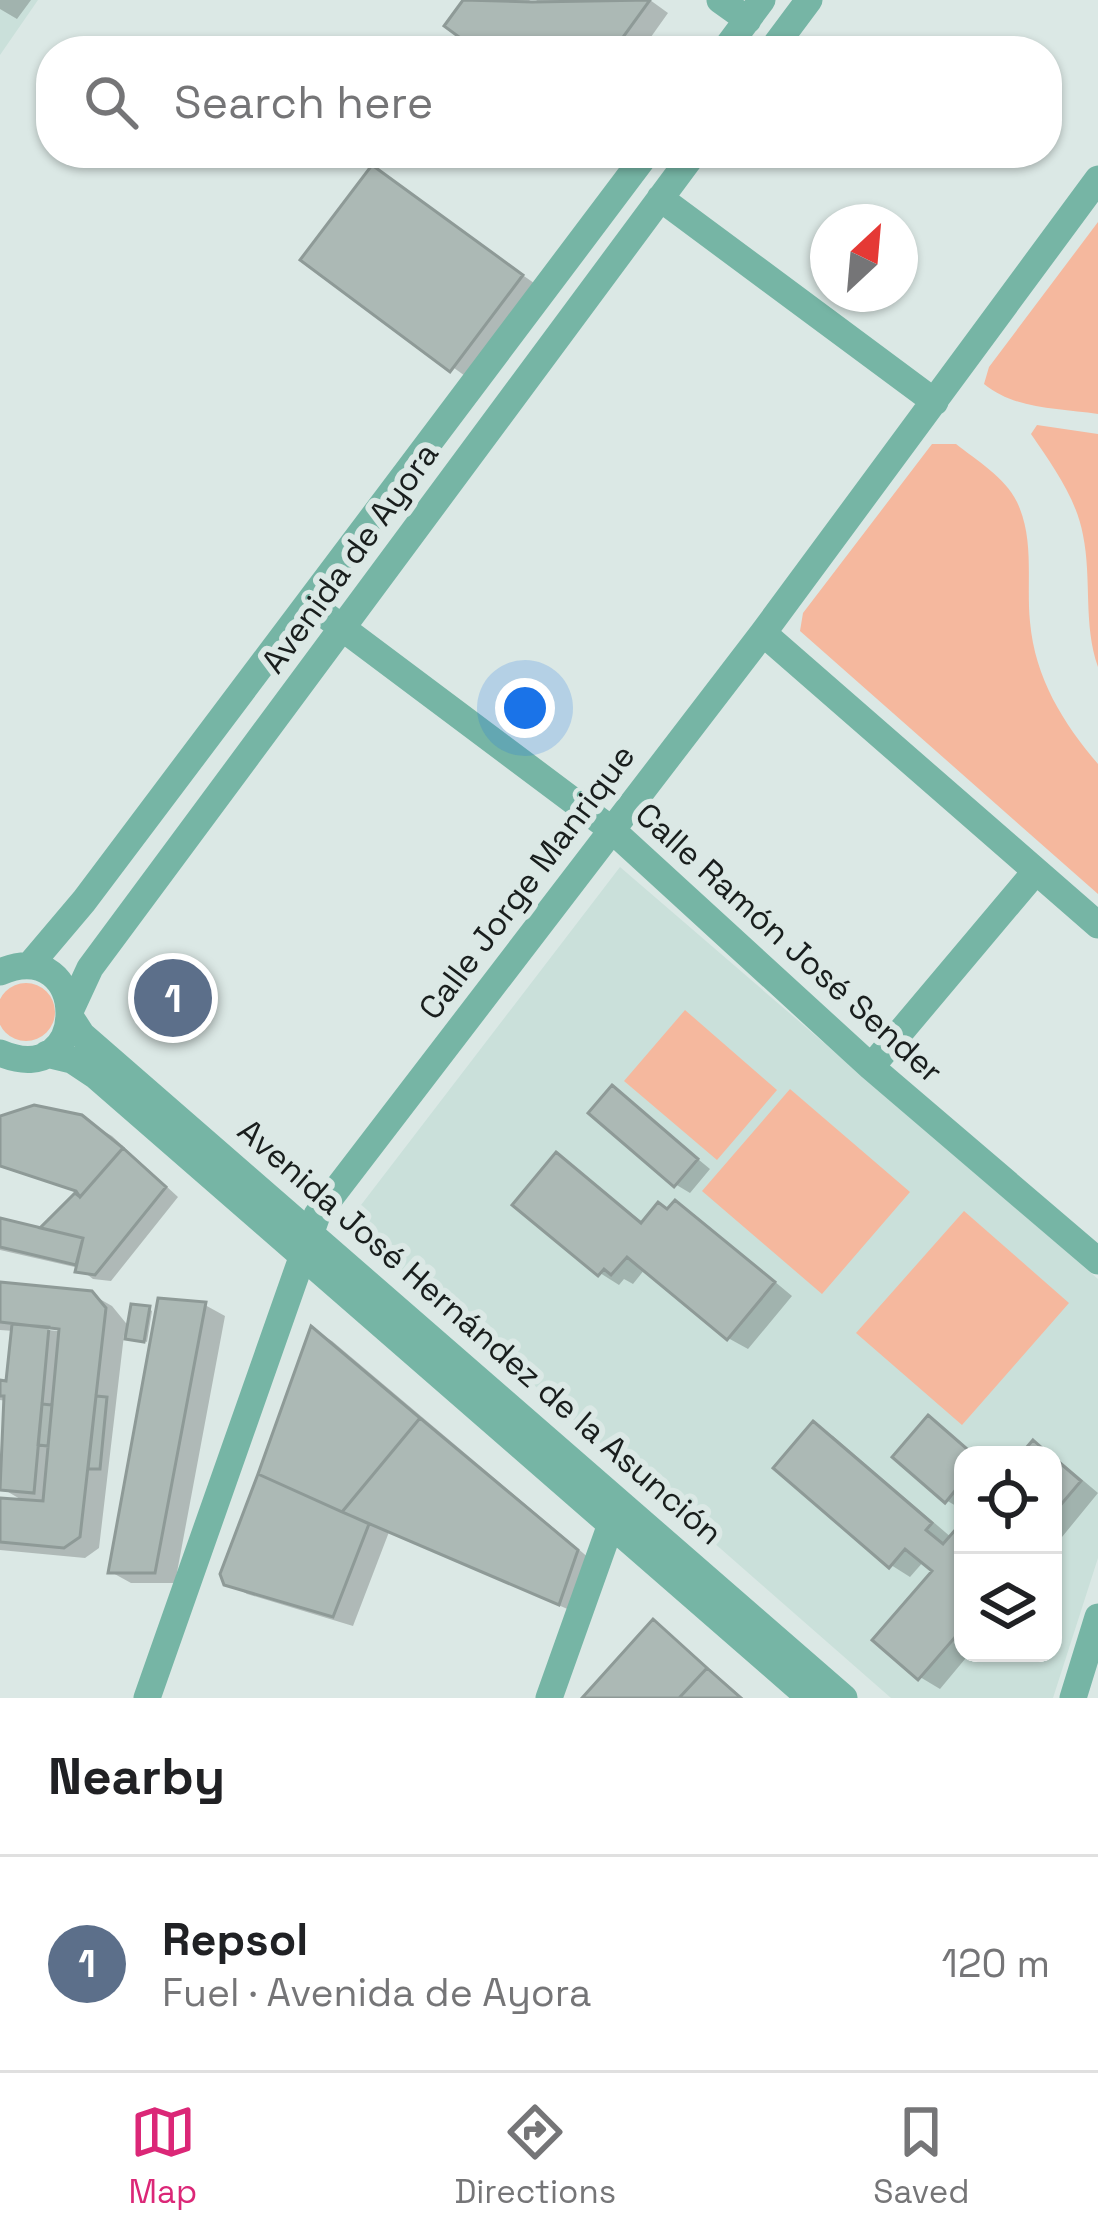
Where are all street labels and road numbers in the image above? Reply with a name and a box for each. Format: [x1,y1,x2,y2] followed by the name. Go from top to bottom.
[252,434,448,682] street label: Avenida de Ayora
[410,736,644,1028] street label: Calle Jorge Manrique
[627,794,951,1092] street label: Calle Ramón José Sender
[229,1110,731,1554] street label: Avenida José Hernández de la Asunción

